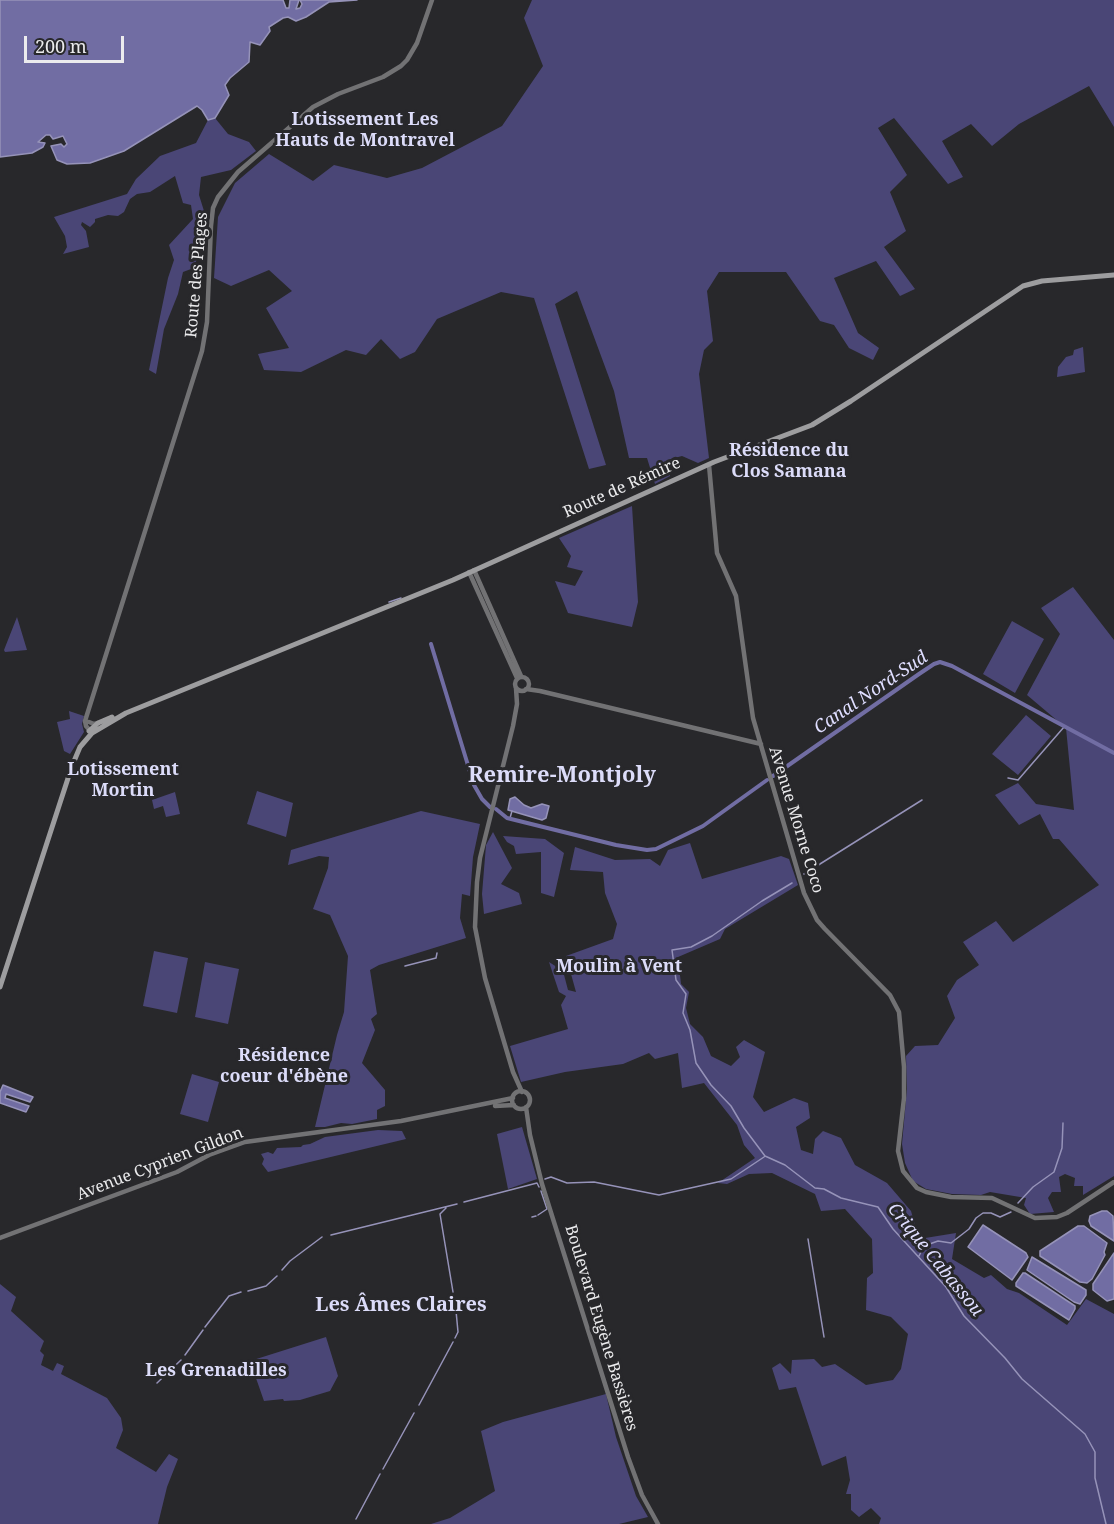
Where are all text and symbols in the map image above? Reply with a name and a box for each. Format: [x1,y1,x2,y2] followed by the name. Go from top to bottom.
[27,24,128,62] scale bar
[35,34,87,58] text: 200 m
[275,109,455,152] district label: Lotissement Les Hauts de Montravel
[182,211,212,339] street label: Route des Plages
[729,440,849,482] district label: Résidence du Clos Samana
[560,454,684,522] street label: Route de Rémire
[810,647,932,739] water label: Canal Nord-Sud
[765,744,827,896] street label: Avenue Morne Coco
[67,759,179,802] district label: Lotissement Mortin
[468,763,656,789] district label: Remire-Montjoly
[556,956,682,978] district label: Moulin à Vent
[220,1045,348,1088] district label: Résidence coeur d'ébène
[74,1123,246,1205] street label: Avenue Cyprien Gildon
[883,1199,987,1321] water label: Crique Cabassou
[560,1223,642,1433] street label: Boulevard Eugène Bassières
[315,1293,487,1317] district label: Les Âmes Claires
[145,1360,287,1382] district label: Les Grenadilles

